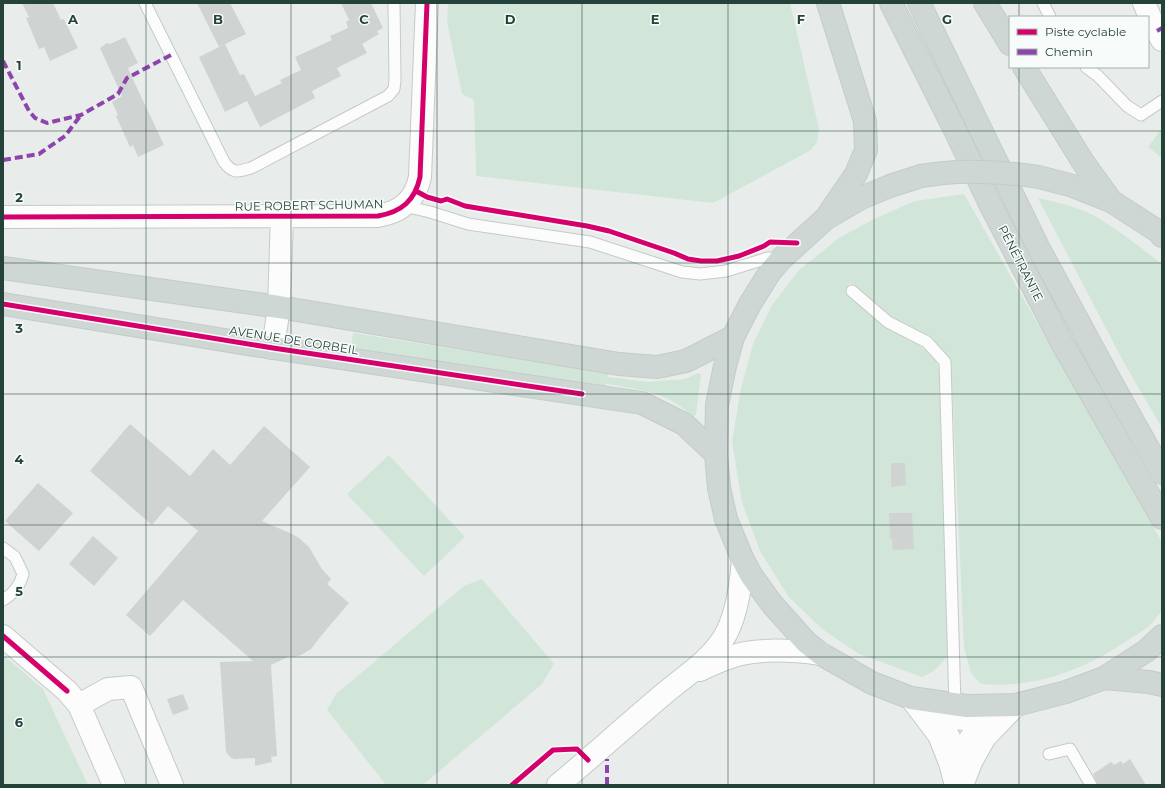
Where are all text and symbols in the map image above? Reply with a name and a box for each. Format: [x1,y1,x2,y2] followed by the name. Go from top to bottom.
[67,11,79,27] text: A
[213,11,223,27] text: B
[359,11,369,27] text: C
[505,11,516,27] text: D
[651,11,660,27] text: E
[797,11,805,27] text: F
[942,11,952,27] text: G
[1009,16,1149,68] legend
[1045,24,1126,39] text: Piste cyclable
[1045,44,1093,59] text: Chemin
[16,57,22,73] text: 1
[15,189,23,205] text: 2
[235,196,383,214] street label: RUE ROBERT SCHUMAN
[995,223,1047,303] street label: PÉNÉTRANTE
[14,320,23,336] text: 3
[228,322,360,358] street label: AVENUE DE CORBEIL
[15,451,24,467] text: 4
[15,583,23,599] text: 5
[15,714,24,730] text: 6

